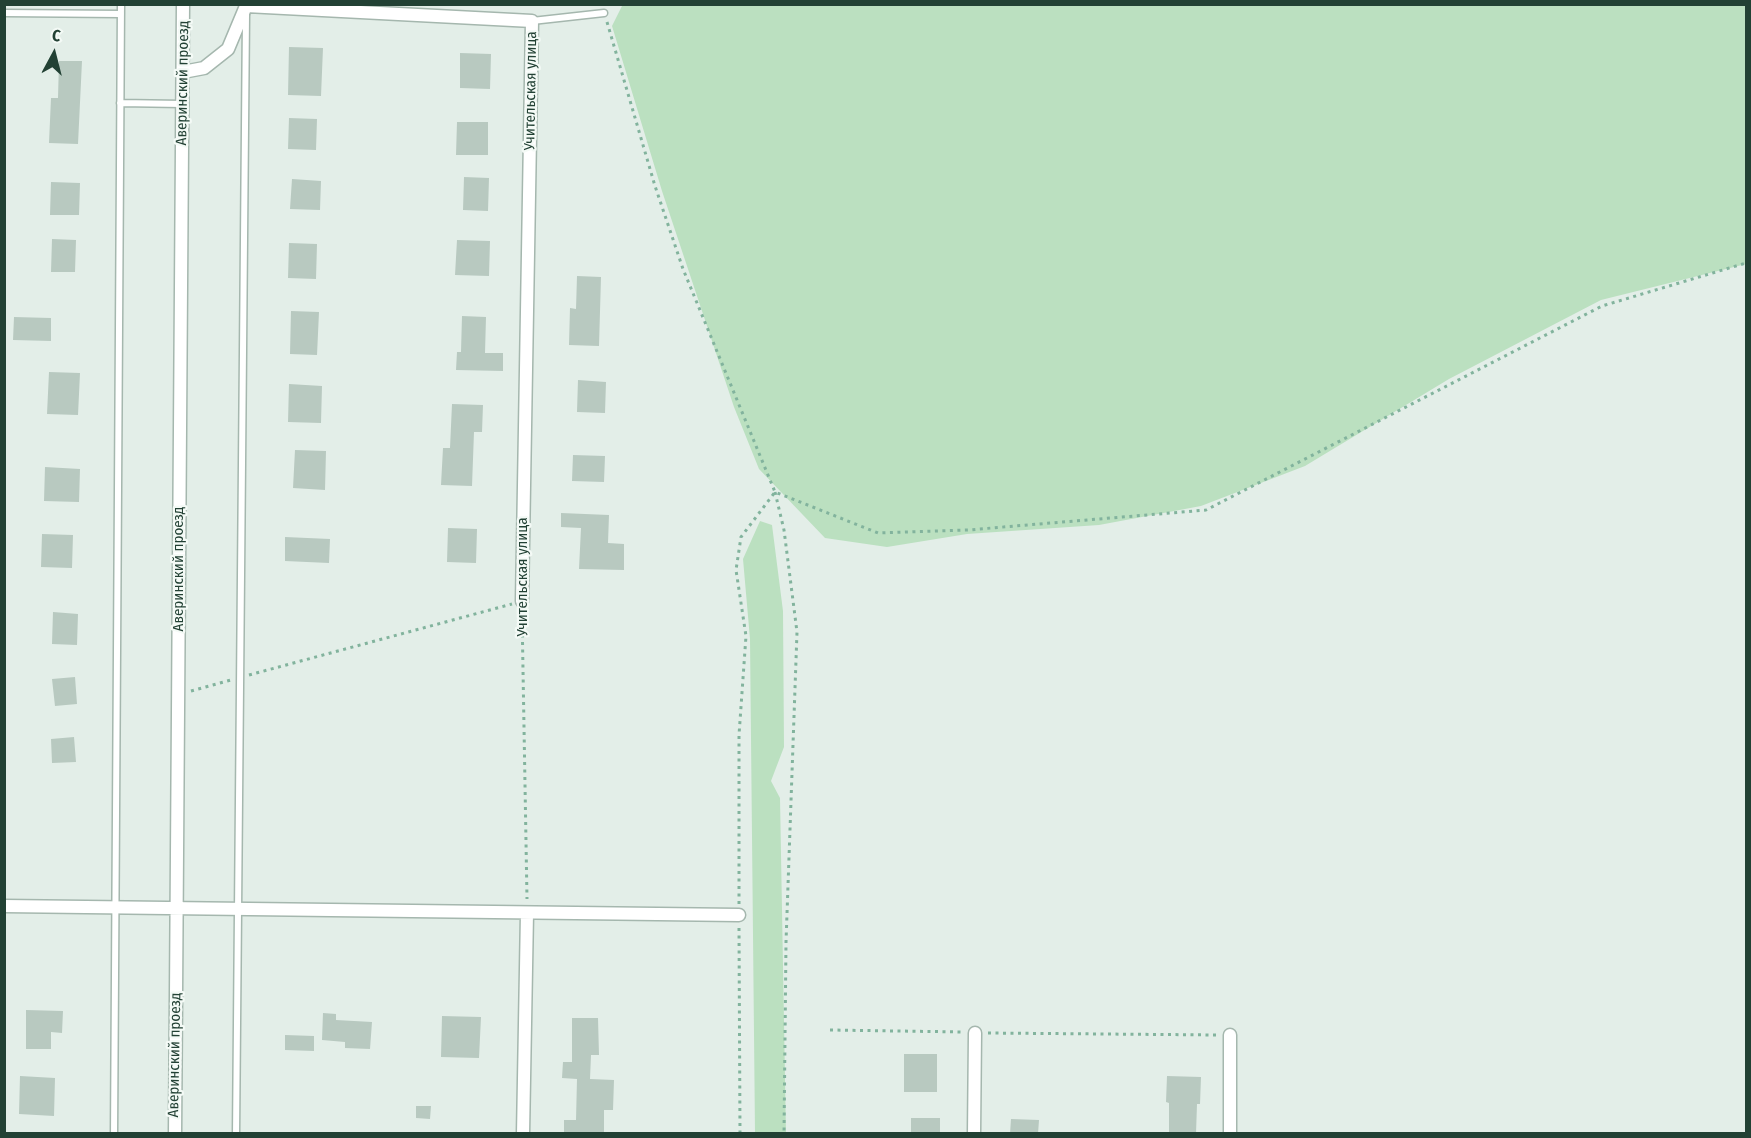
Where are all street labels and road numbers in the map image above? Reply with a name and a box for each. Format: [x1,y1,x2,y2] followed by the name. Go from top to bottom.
[173,20,193,146] street label: Аверинский проезд
[521,31,541,151] street label: Учительская улица
[170,507,188,631] street label: Аверинский проезд
[514,517,532,637] street label: Учительская улица
[165,992,185,1118] street label: Аверинский проезд

